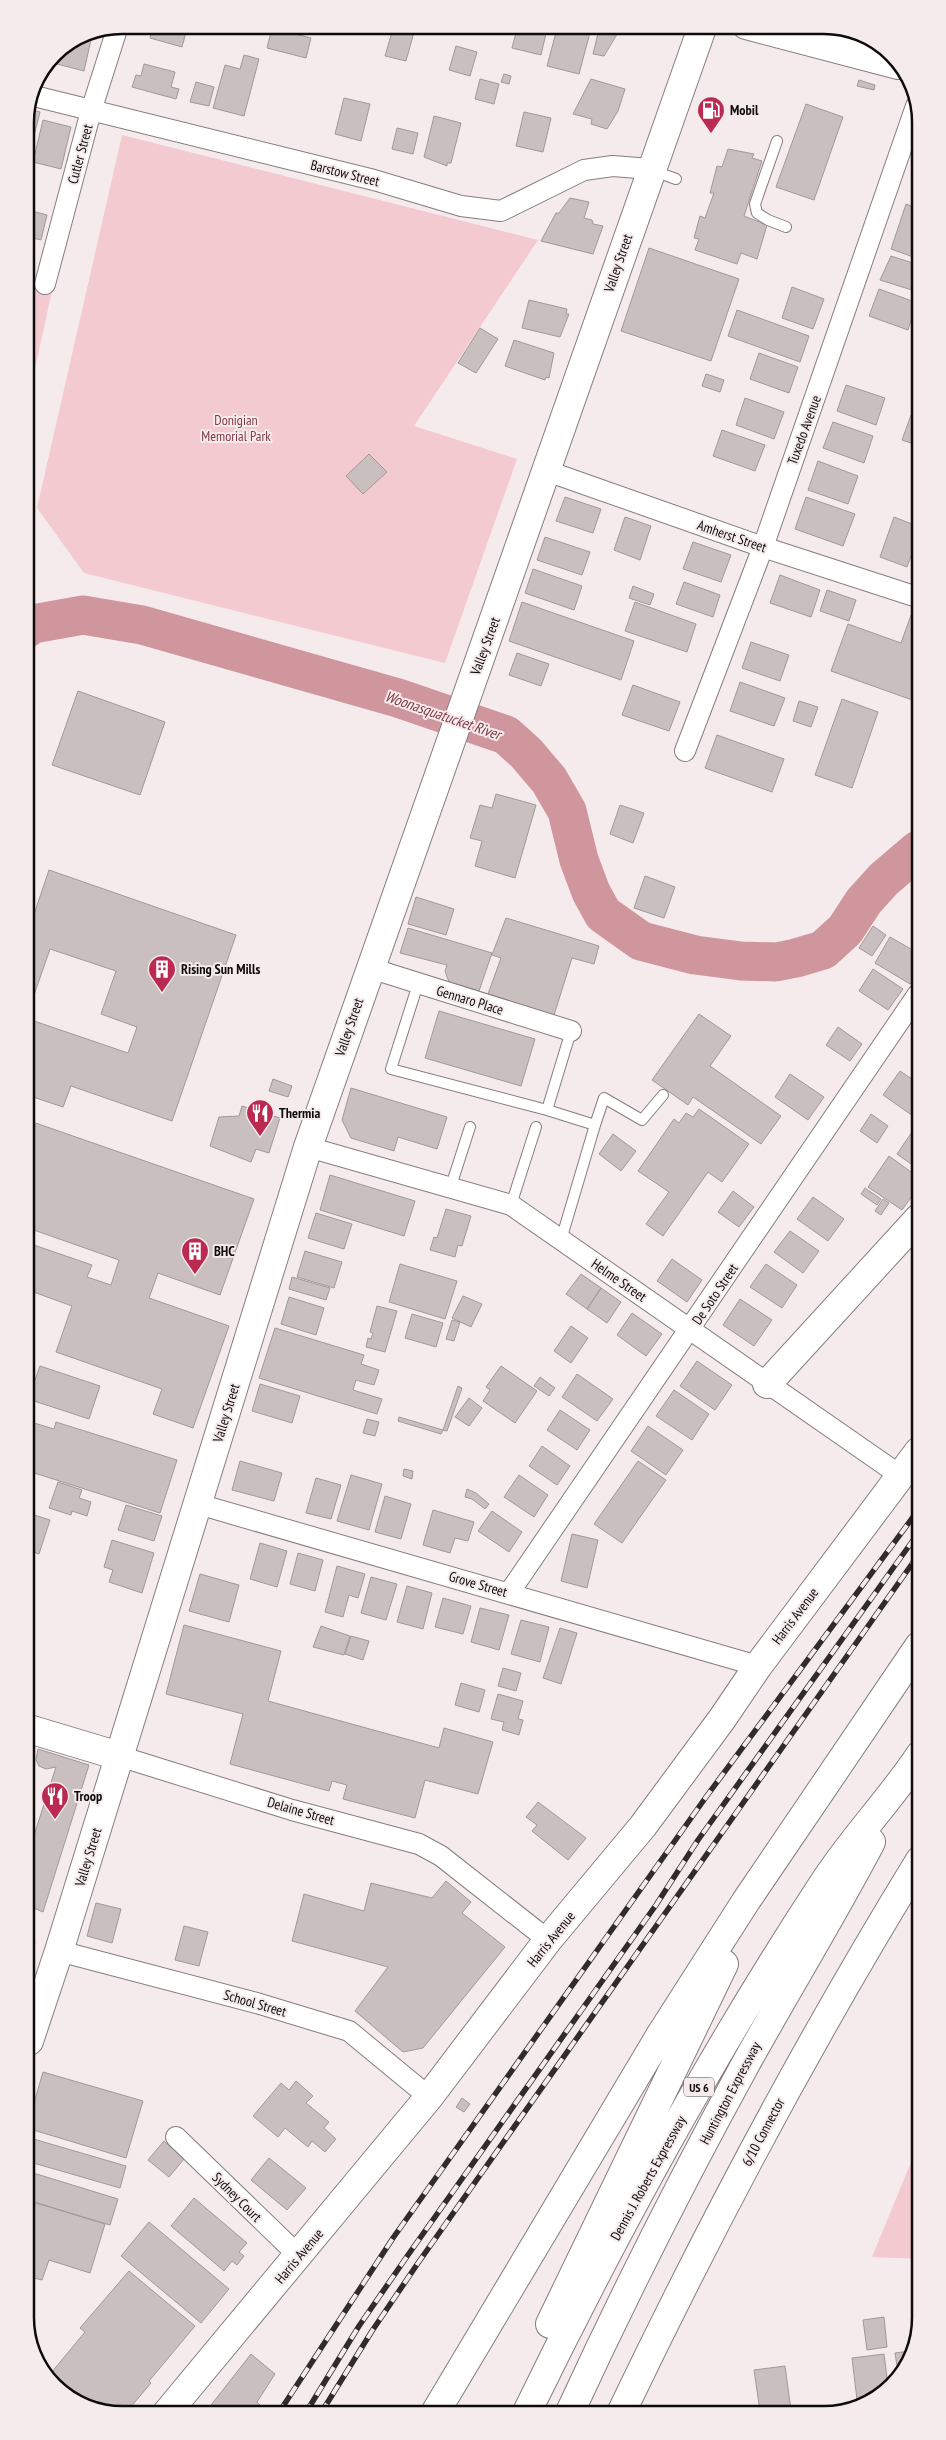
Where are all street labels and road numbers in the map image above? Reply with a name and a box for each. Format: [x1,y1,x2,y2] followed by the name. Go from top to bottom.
[63,122,97,186] street label: Cutler Street
[309,156,381,190] street label: Barstow Street
[599,231,636,295] street label: Valley Street
[783,393,825,467] street label: Tuxedo Avenue
[695,516,769,556] street label: Amherst Street
[466,614,504,678] street label: Valley Street
[434,981,506,1019] street label: Gennaro Place
[330,995,367,1059] street label: Valley Street
[588,1254,650,1306] street label: Helme Street
[688,1260,742,1328] street label: De Soto Street
[208,1381,243,1445] street label: Valley Street
[447,1567,509,1601] street label: Grove Street
[768,1584,822,1648] street label: Harris Avenue
[265,1793,337,1829] street label: Delaine Street
[70,1825,105,1889] street label: Valley Street
[523,1907,579,1971] street label: Harris Avenue
[222,1985,289,2021] street label: School Street
[695,2038,765,2147] street label: Huntington Expressway
[684,2078,714,2096] road number: US 6
[738,2095,789,2169] street label: 6/10 Connector
[606,2112,690,2244] street label: Dennis J. Roberts Expressway
[208,2168,266,2226] street label: Sydney Court
[271,2225,327,2287] street label: Harris Avenue

